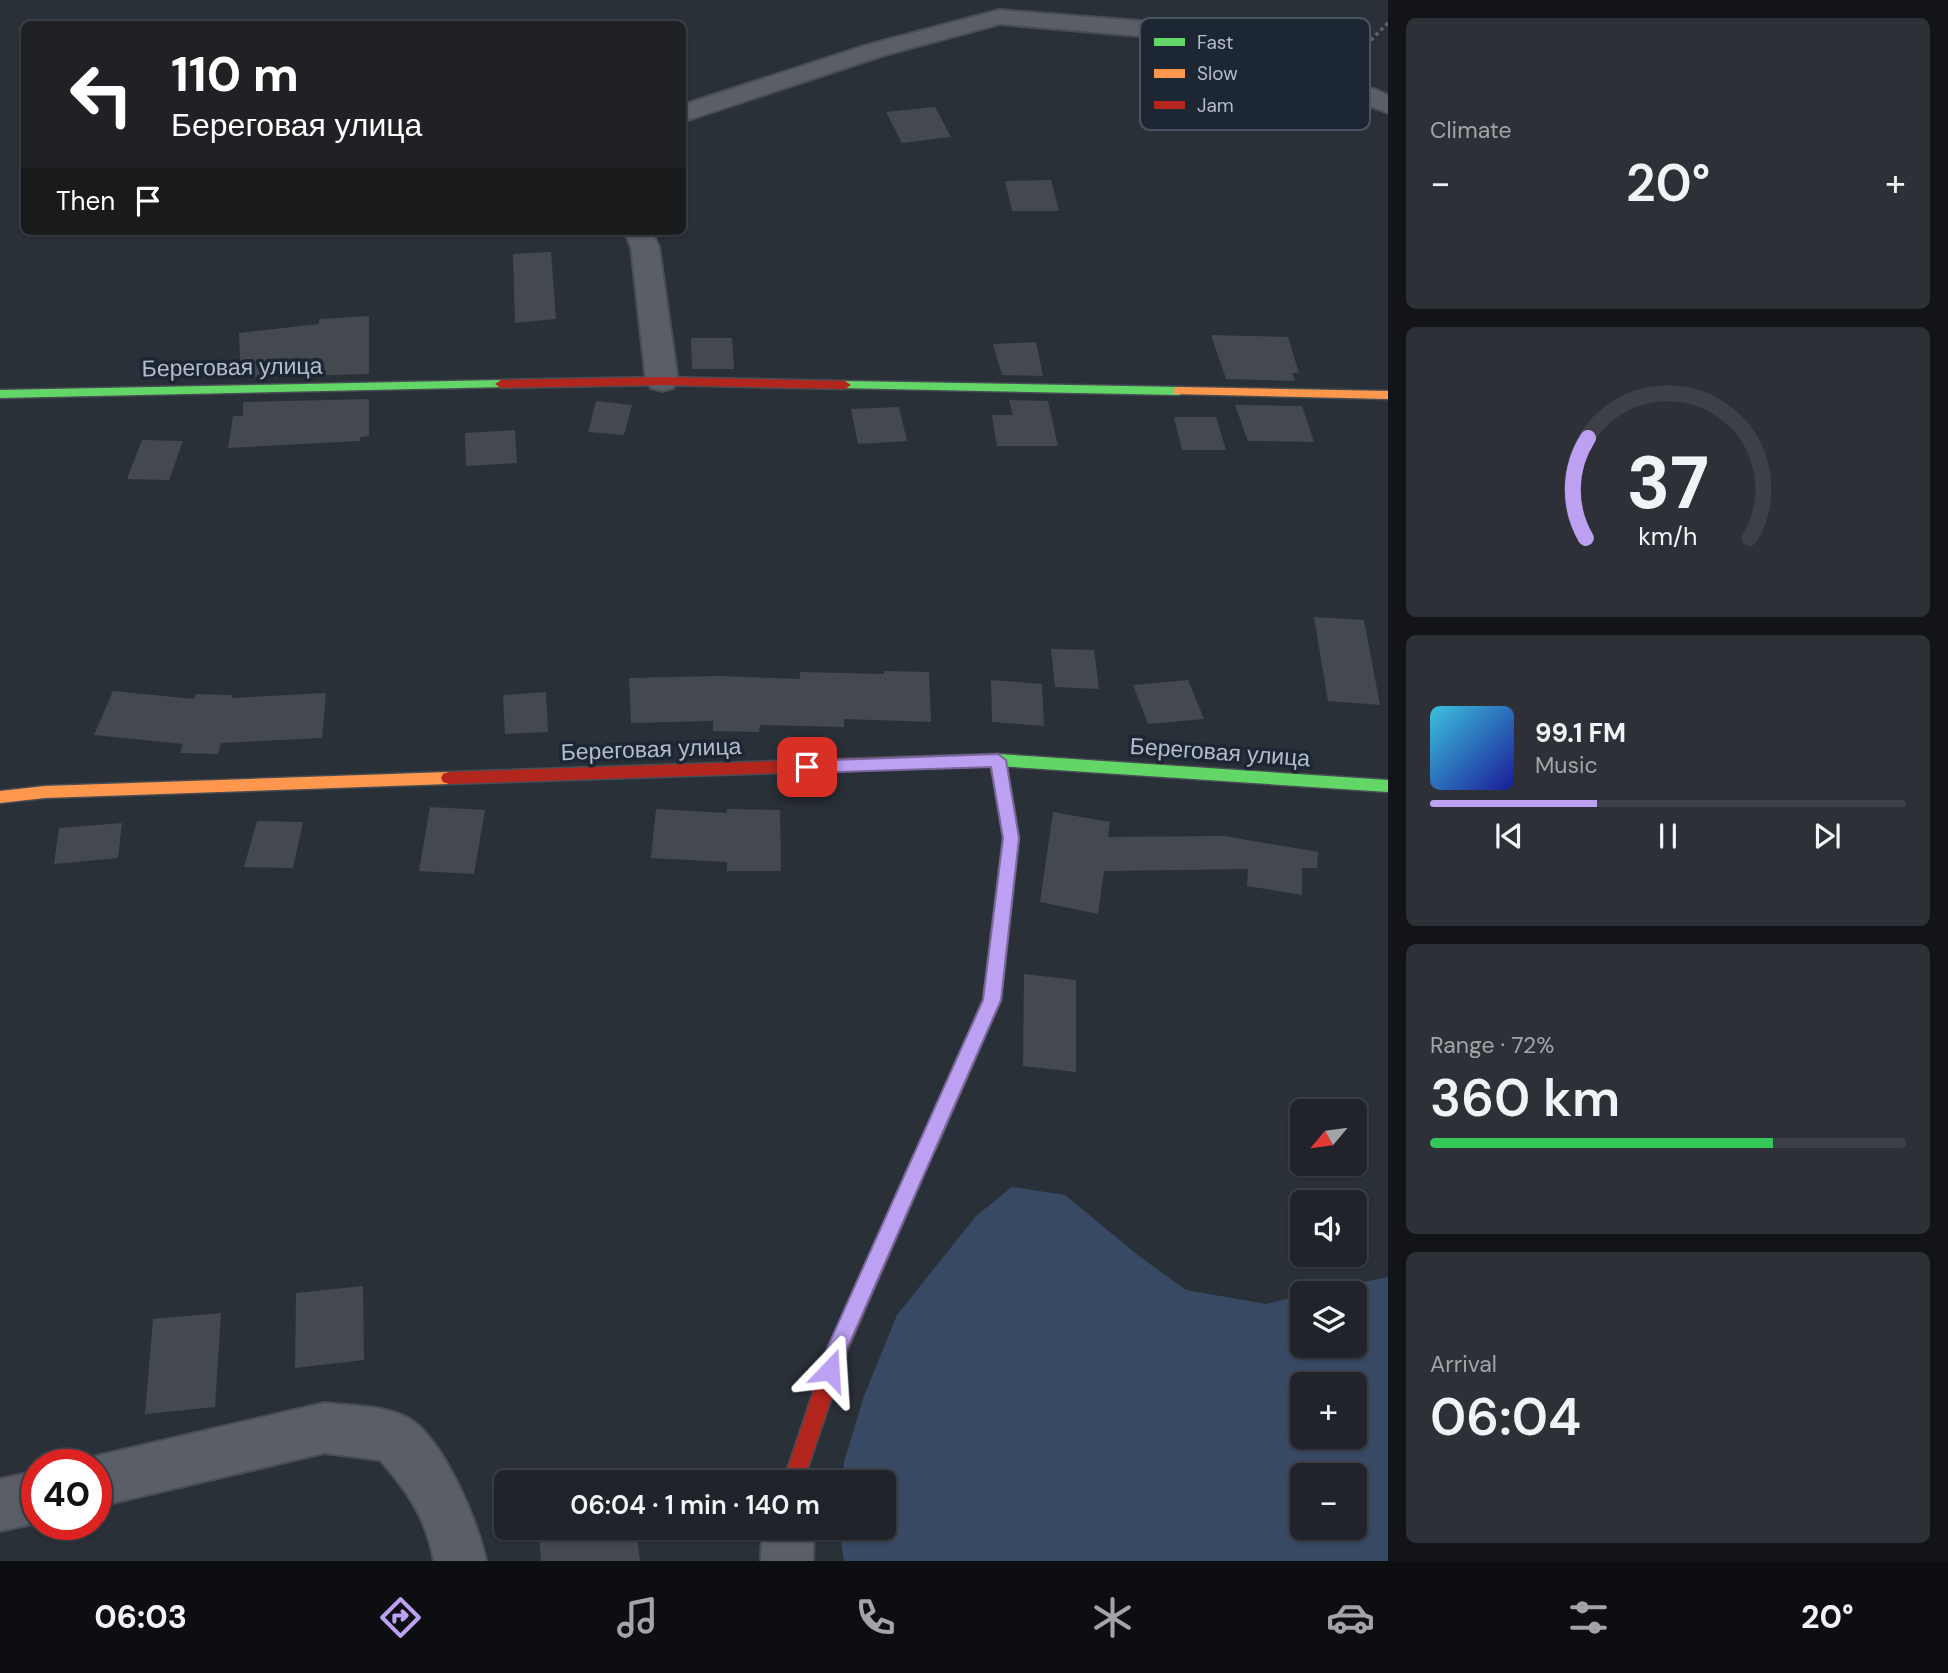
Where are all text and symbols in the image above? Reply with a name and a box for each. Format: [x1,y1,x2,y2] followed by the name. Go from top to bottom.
[1140,18,1370,130] legend
[1197,30,1233,55] text: Fast
[171,42,299,106] text: 110 m
[56,49,147,140] icon: left
[1197,61,1238,86] text: Slow
[1197,93,1234,118] text: Jam
[171,104,422,146] text: Береговая улица
[1430,115,1512,145] text: Climate
[1626,149,1710,217] text: 20°
[1430,158,1451,208] text: −
[1885,158,1906,208] text: +
[129,182,167,220] icon: arrive
[56,184,115,218] text: Then
[141,350,323,384] street label: Береговая улица
[1627,436,1709,531] text: 37
[1638,520,1698,553] text: km/h
[1535,716,1626,750] text: 99.1 FM
[560,731,742,767] street label: Береговая улица
[1129,731,1311,773] street label: Береговая улица
[777,737,837,797] pin
[788,748,826,786] icon: arrive
[1535,750,1598,780] text: Music
[1490,817,1528,855] icon: previous
[1649,817,1687,855] icon: pause
[1808,817,1846,855] icon: next
[1430,1030,1554,1060] text: Range · 72%
[1430,1064,1620,1132] text: 360 km
[1290,1099,1367,1176] north arrow
[1290,1099,1367,1540] map controls
[1290,1190,1367,1267] button: sound
[1290,1281,1367,1358] button: layers
[793,1333,867,1407] position arrow
[1430,1349,1497,1379] text: Arrival
[1290,1372,1367,1449] button: +
[1430,1383,1581,1451] text: 06:04
[21,1449,112,1540] speed limit sign: 40
[1290,1463,1367,1540] button: −
[570,1488,820,1522] text: 06:04 · 1 min · 140 m
[376,1593,425,1642] icon: directions
[613,1593,662,1642] icon: music
[851,1593,900,1642] icon: phone
[1088,1593,1137,1642] icon: climate
[1326,1593,1375,1642] icon: car
[1564,1593,1613,1642] icon: filters
[94,1596,187,1638] text: 06:03
[1801,1596,1854,1638] text: 20°

